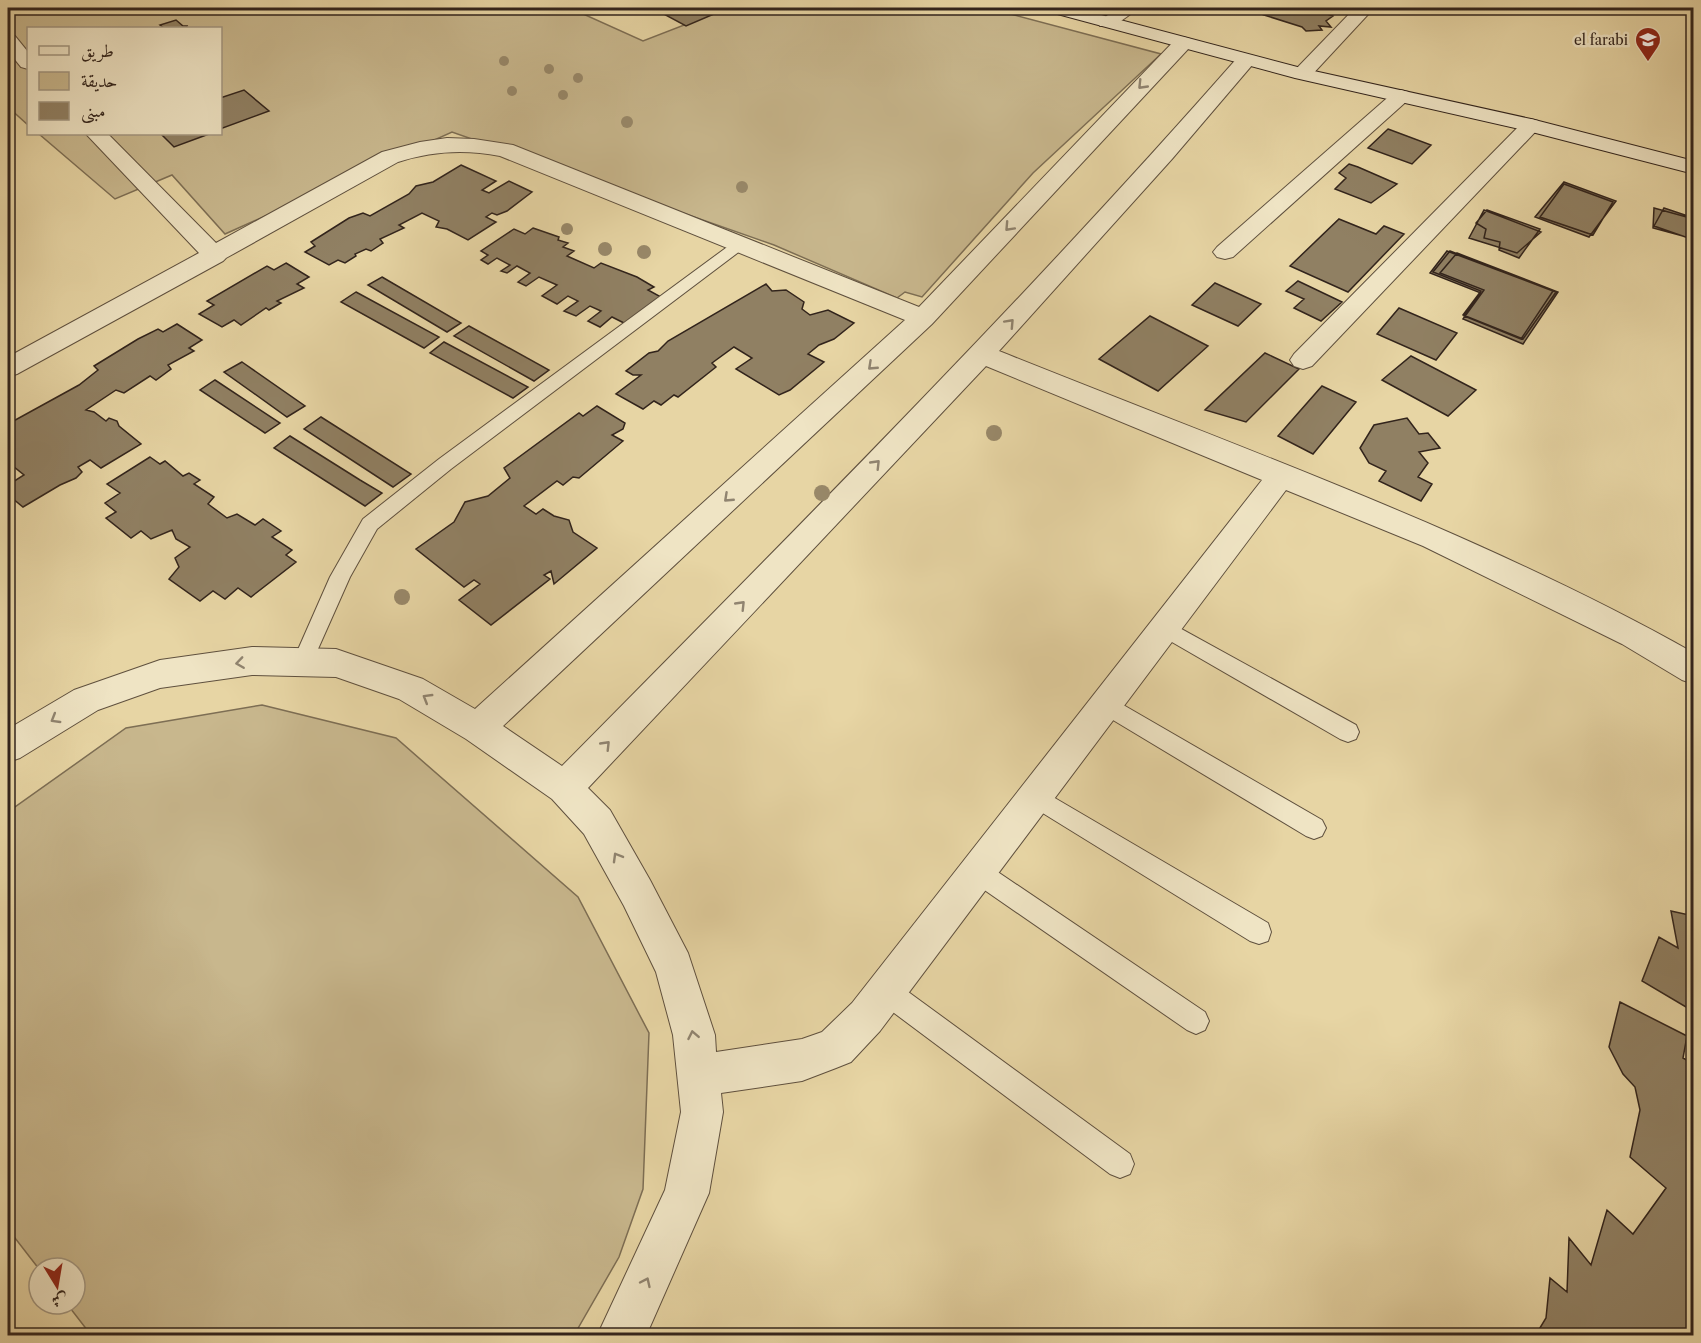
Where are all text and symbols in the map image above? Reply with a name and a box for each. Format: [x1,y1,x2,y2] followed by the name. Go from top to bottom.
[1633,25,1663,63] school or university icon: el farabi
[27,27,222,135] legend
[1574,31,1628,49] place label: el farabi
[81,40,114,63] text: طريق
[81,70,117,92] text: حديقة
[1138,77,1149,88] one-way arrow
[81,100,106,124] text: مبنى
[1005,220,1016,231] one-way arrow
[1003,319,1014,330] one-way arrow
[868,359,878,370] one-way arrow
[869,461,880,471] one-way arrow
[724,491,735,502] one-way arrow
[734,601,745,611] one-way arrow
[235,657,244,669] one-way arrow
[423,694,433,706] one-way arrow
[51,711,61,723] one-way arrow
[599,742,610,752] one-way arrow
[613,853,624,863] one-way arrow
[687,1031,700,1041] one-way arrow
[27,1256,87,1316] north arrow
[638,1278,650,1289] one-way arrow
[50,1289,70,1312] text: ش

